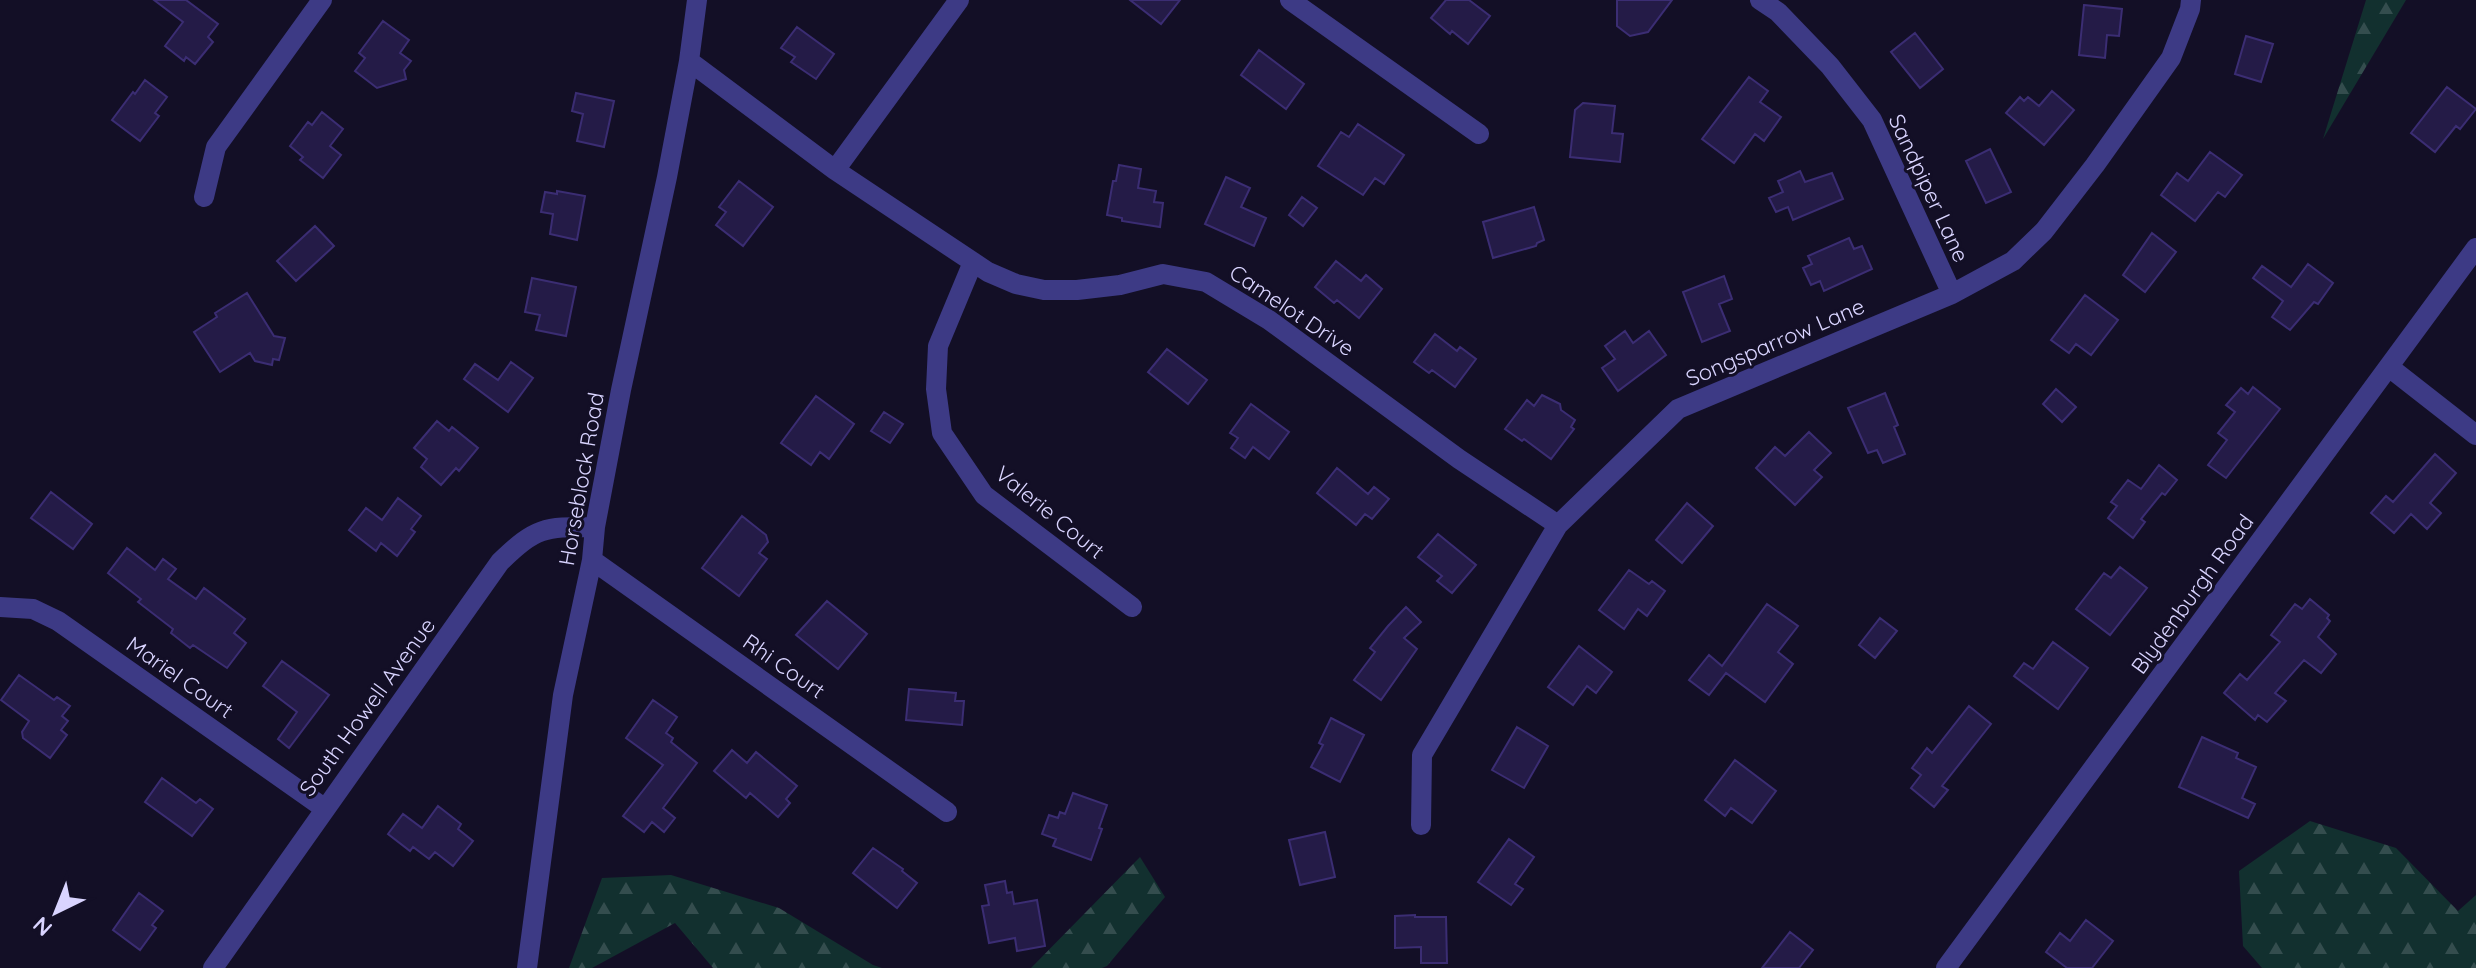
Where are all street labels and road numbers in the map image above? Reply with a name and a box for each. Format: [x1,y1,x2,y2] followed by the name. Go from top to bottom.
[1882,109,1976,267] street label: Sandpiper Lane
[1224,258,1360,362] street label: Camelot Drive
[1681,292,1869,392] street label: Songsparrow Lane
[552,390,610,568] street label: Horseblock Road
[990,459,1110,565] street label: Valerie Court
[2125,509,2259,679] street label: Blydenburgh Road
[293,612,441,802] street label: South Howell Avenue
[737,628,831,704] street label: Rhi Court
[121,630,239,724] street label: Mariel Court

